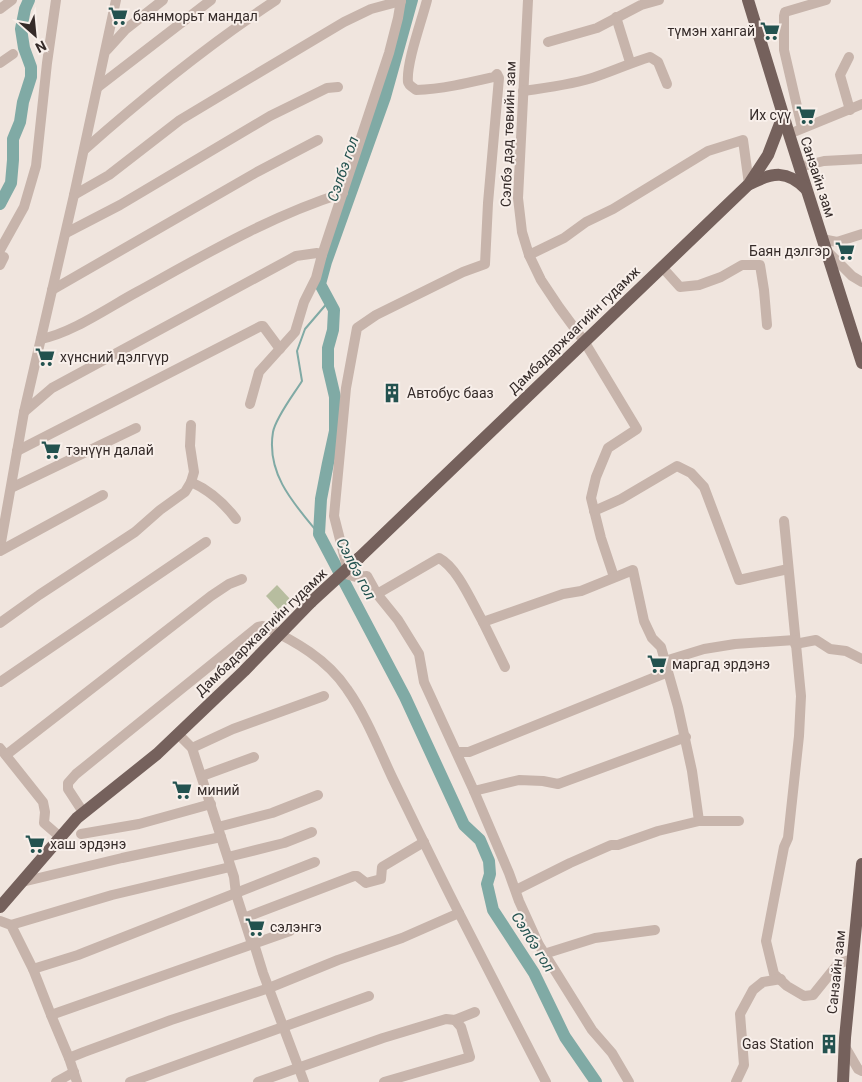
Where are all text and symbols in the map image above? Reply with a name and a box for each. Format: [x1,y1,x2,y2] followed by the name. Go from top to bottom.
[107,5,129,27] supermarket icon: баянморьт мандал
[133,8,258,24] place label: баянморьт мандал
[10,10,60,60] north arrow
[759,20,781,42] supermarket icon: түмэн хангай
[668,23,755,39] place label: түмэн хангай
[33,37,49,56] text: N
[497,61,519,207] street label: Сэлбэ дэд төвийн зам
[795,104,817,126] supermarket icon: Их сүү
[749,107,791,123] place label: Их сүү
[323,134,363,204] water label: Сэлбэ гол
[797,134,839,220] street label: Санзайн зам
[834,240,856,262] supermarket icon: Баян дэлгэр
[749,243,830,259] place label: Баян дэлгэр
[505,263,643,397] street label: Дамбадаржаагийн гудамж
[34,346,56,368] supermarket icon: хүнсний дэлгүүр
[60,349,169,365] place label: хүнсний дэлгүүр
[381,382,403,404] building icon: Автобус бааз
[407,385,494,401] place label: Автобус бааз
[40,439,62,461] supermarket icon: тэнүүн далай
[66,442,154,458] place label: тэнүүн далай
[332,535,380,603] water label: Сэлбэ гол
[192,565,330,699] street label: Дамбадаржаагийн гудамж
[646,653,668,675] supermarket icon: маргад эрдэнэ
[672,656,770,672] place label: маргад эрдэнэ
[171,779,193,801] supermarket icon: миний
[197,782,240,798] place label: миний
[24,833,46,855] supermarket icon: хаш эрдэнэ
[50,836,126,852] place label: хаш эрдэнэ
[507,909,559,975] water label: Сэлбэ гол
[244,916,266,938] supermarket icon: сэлэнгэ
[270,919,322,935] place label: сэлэнгэ
[824,929,848,1015] street label: Санзайн зам
[818,1033,840,1055] building icon: Gas Station
[742,1036,814,1052] place label: Gas Station

